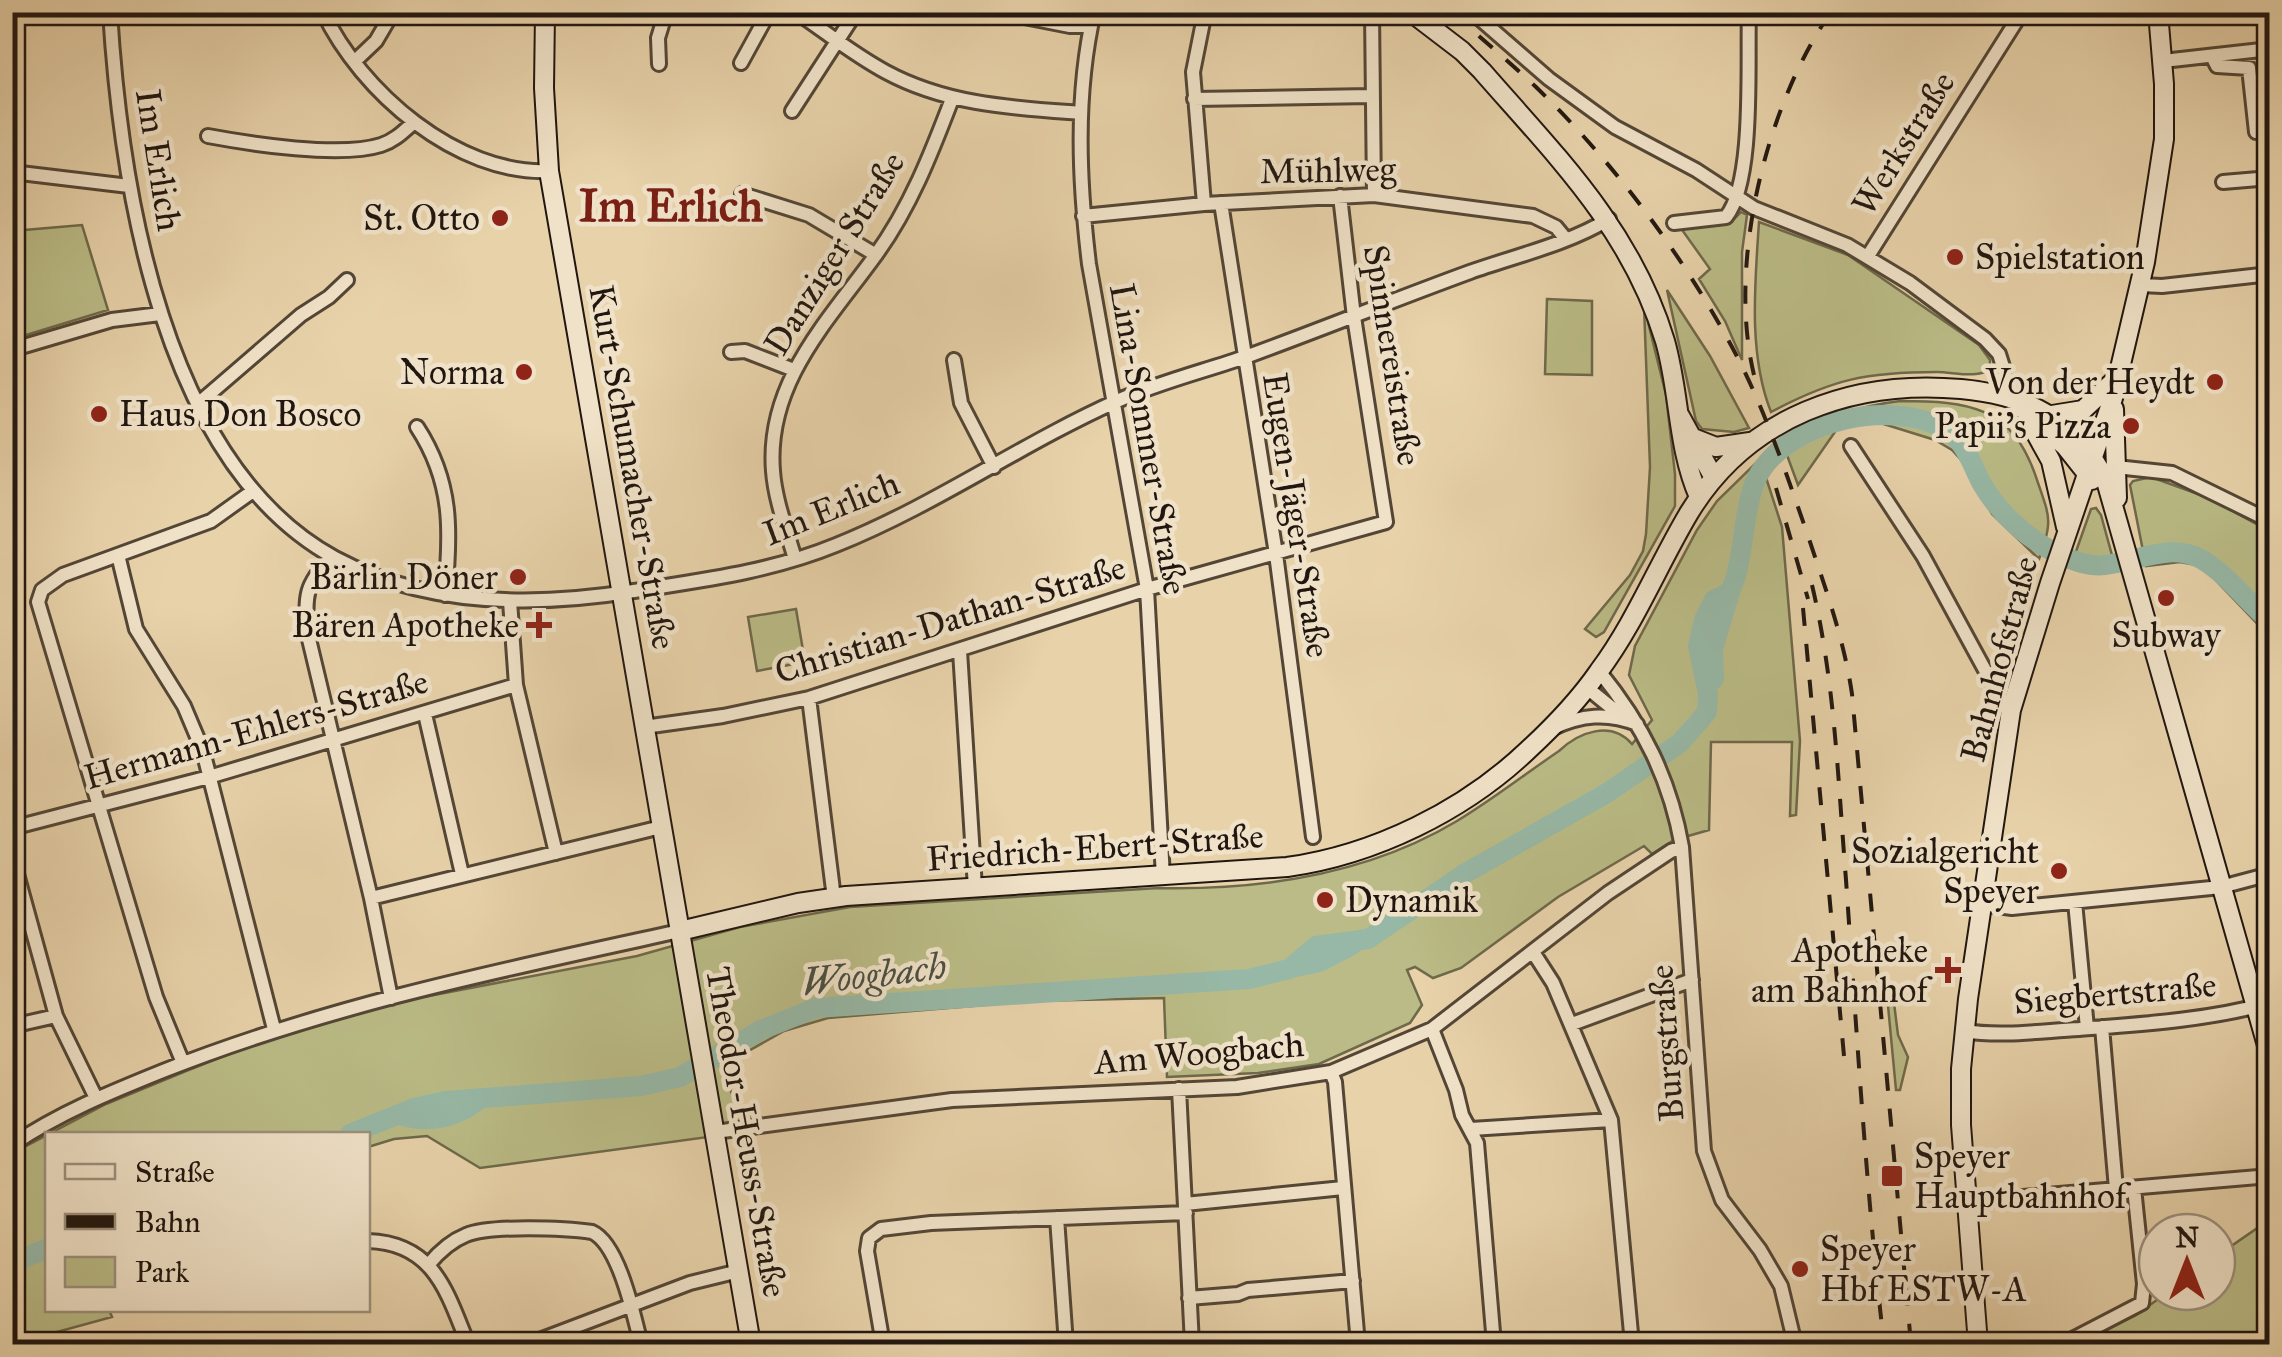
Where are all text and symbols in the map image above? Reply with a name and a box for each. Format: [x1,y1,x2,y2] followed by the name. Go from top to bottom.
[1842,63,1964,223] street label: Werkstraße
[126,86,191,234] street label: Im Erlich
[755,144,914,363] street label: Danziger Straße
[1259,148,1397,193] street label: Mühlweg
[579,178,763,233] district label: Im Erlich
[363,197,480,240] place label: St. Otto
[489,207,511,229] marker: St. Otto
[1975,236,2145,279] place label: Spielstation
[1354,242,1431,468] street label: Spinnereistraße
[1944,246,1966,268] marker: Spielstation
[1100,280,1197,598] street label: Lina-Sommer-Straße
[579,282,686,653] street label: Kurt-Schumacher-Straße
[400,351,504,394] place label: Norma
[513,361,535,383] marker: Norma
[1985,361,2195,404] place label: Von der Heydt
[1253,370,1340,660] street label: Eugen-Jäger-Straße
[2204,371,2226,393] marker: Von der Heydt
[119,393,362,436] place label: Haus Don Bosco
[88,403,110,425] marker: Haus Don Bosco
[1935,405,2111,448] place label: Papii's Pizza
[2120,415,2142,437] marker: Papii's Pizza
[757,462,906,555] street label: Im Erlich
[770,546,1131,693] street label: Christian-Dathan-Straße
[1951,552,2048,767] street label: Bahnhofstraße
[309,556,499,599] place label: Bärlin Döner
[507,566,529,588] marker: Bärlin Döner
[2155,587,2177,609] marker: Subway
[291,604,519,647] place label: Bären Apotheke
[528,614,550,636] marker: Bären Apotheke
[2111,614,2221,657] place label: Subway
[79,660,433,799] street label: Hermann-Ehlers-Straße
[925,814,1265,881] street label: Friedrich-Ebert-Straße
[1851,830,2040,913] place label: Sozialgericht Speyer
[2048,860,2070,882] marker: Sozialgericht Speyer
[1345,879,1479,922] place label: Dynamik
[1314,889,1336,911] marker: Dynamik
[1751,929,1933,1012] place label: Apotheke am Bahnhof
[799,942,949,1006] water label: Woogbach
[1937,959,1959,981] marker: Apotheke am Bahnhof
[696,963,797,1301] street label: Theodor-Heuss-Straße
[1640,963,1693,1123] street label: Burgstraße
[2012,963,2218,1024] street label: Siegbertstraße
[1090,1023,1306,1084] street label: Am Woogbach
[45,1132,370,1312] legend
[1914,1135,2132,1218] place label: Speyer Hauptbahnhof
[135,1154,215,1190] text: Straße
[1879,1163,1905,1189] marker: Speyer Hauptbahnhof
[135,1204,200,1240] text: Bahn
[2137,1212,2237,1312] north arrow
[2175,1220,2199,1255] text: N
[1820,1228,2027,1311] place label: Speyer Hbf ESTW-A
[135,1254,189,1290] text: Park
[1789,1258,1811,1280] marker: Speyer Hbf ESTW-A

